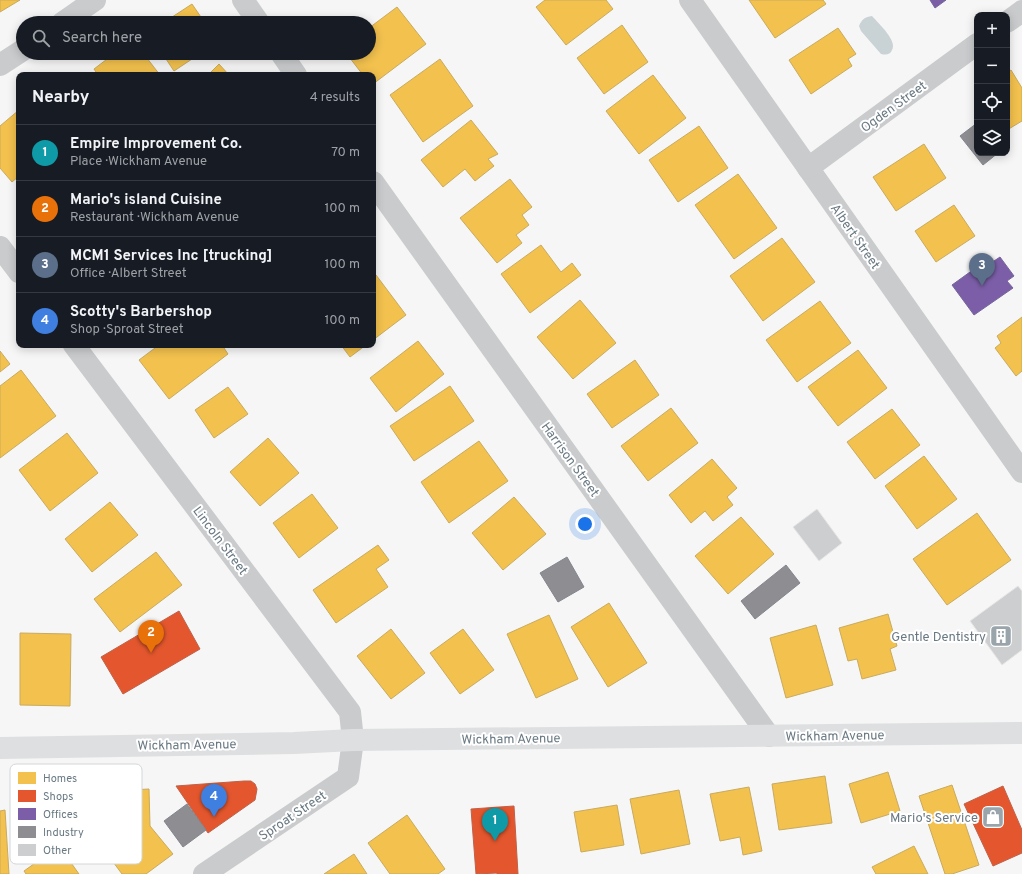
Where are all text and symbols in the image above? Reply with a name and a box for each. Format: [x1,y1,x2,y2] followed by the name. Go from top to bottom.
[974,12,1010,156] map controls
[974,12,1010,48] button: +
[16,16,376,60] search box
[30,27,52,49] icon: search
[62,29,142,48] text: Search here
[974,48,1010,84] button: −
[858,78,930,137] street label: Ogden Street
[974,84,1010,120] button: locate
[32,87,89,109] text: Nearby
[310,90,360,106] text: 4 results
[974,120,1010,156] button: layers
[70,135,242,154] text: Empire Improvement Co.
[42,145,48,161] text: 1
[331,145,360,161] text: 70 m
[70,154,207,170] text: Place · Wickham Avenue
[70,191,222,210] text: Mario's island Cuisine
[41,201,49,217] text: 2
[324,201,360,217] text: 100 m
[826,201,883,273] street label: Albert Street
[70,210,239,226] text: Restaurant · Wickham Avenue
[70,247,272,266] text: MCM1 Services Inc [trucking]
[969,253,995,286] pin: 3
[41,257,49,273] text: 3
[324,257,360,273] text: 100 m
[70,266,187,282] text: Office · Albert Street
[70,303,212,322] text: Scotty's Barbershop
[41,313,49,329] text: 4
[324,313,360,329] text: 100 m
[70,322,184,338] text: Shop · Sproat Street
[537,420,602,501] street label: Harrison Street
[188,504,250,579] street label: Lincoln Street
[575,514,595,534] your location
[138,620,164,653] pin: 2
[988,623,1014,649] building icon: Gentle Dentistry
[891,630,986,646] place label: Gentle Dentistry
[785,728,885,746] street label: Wickham Avenue
[461,731,561,749] street label: Wickham Avenue
[137,737,237,755] street label: Wickham Avenue
[10,764,142,864] legend
[43,772,77,786] text: Homes
[201,784,227,817] pin: 4
[256,788,330,845] street label: Sproat Street
[43,790,73,804] text: Shops
[980,804,1006,830] shop icon: Mario's Service
[43,808,78,822] text: Offices
[482,808,508,841] pin: 1
[890,811,978,827] place label: Mario's Service
[43,826,84,840] text: Industry
[43,844,72,858] text: Other

